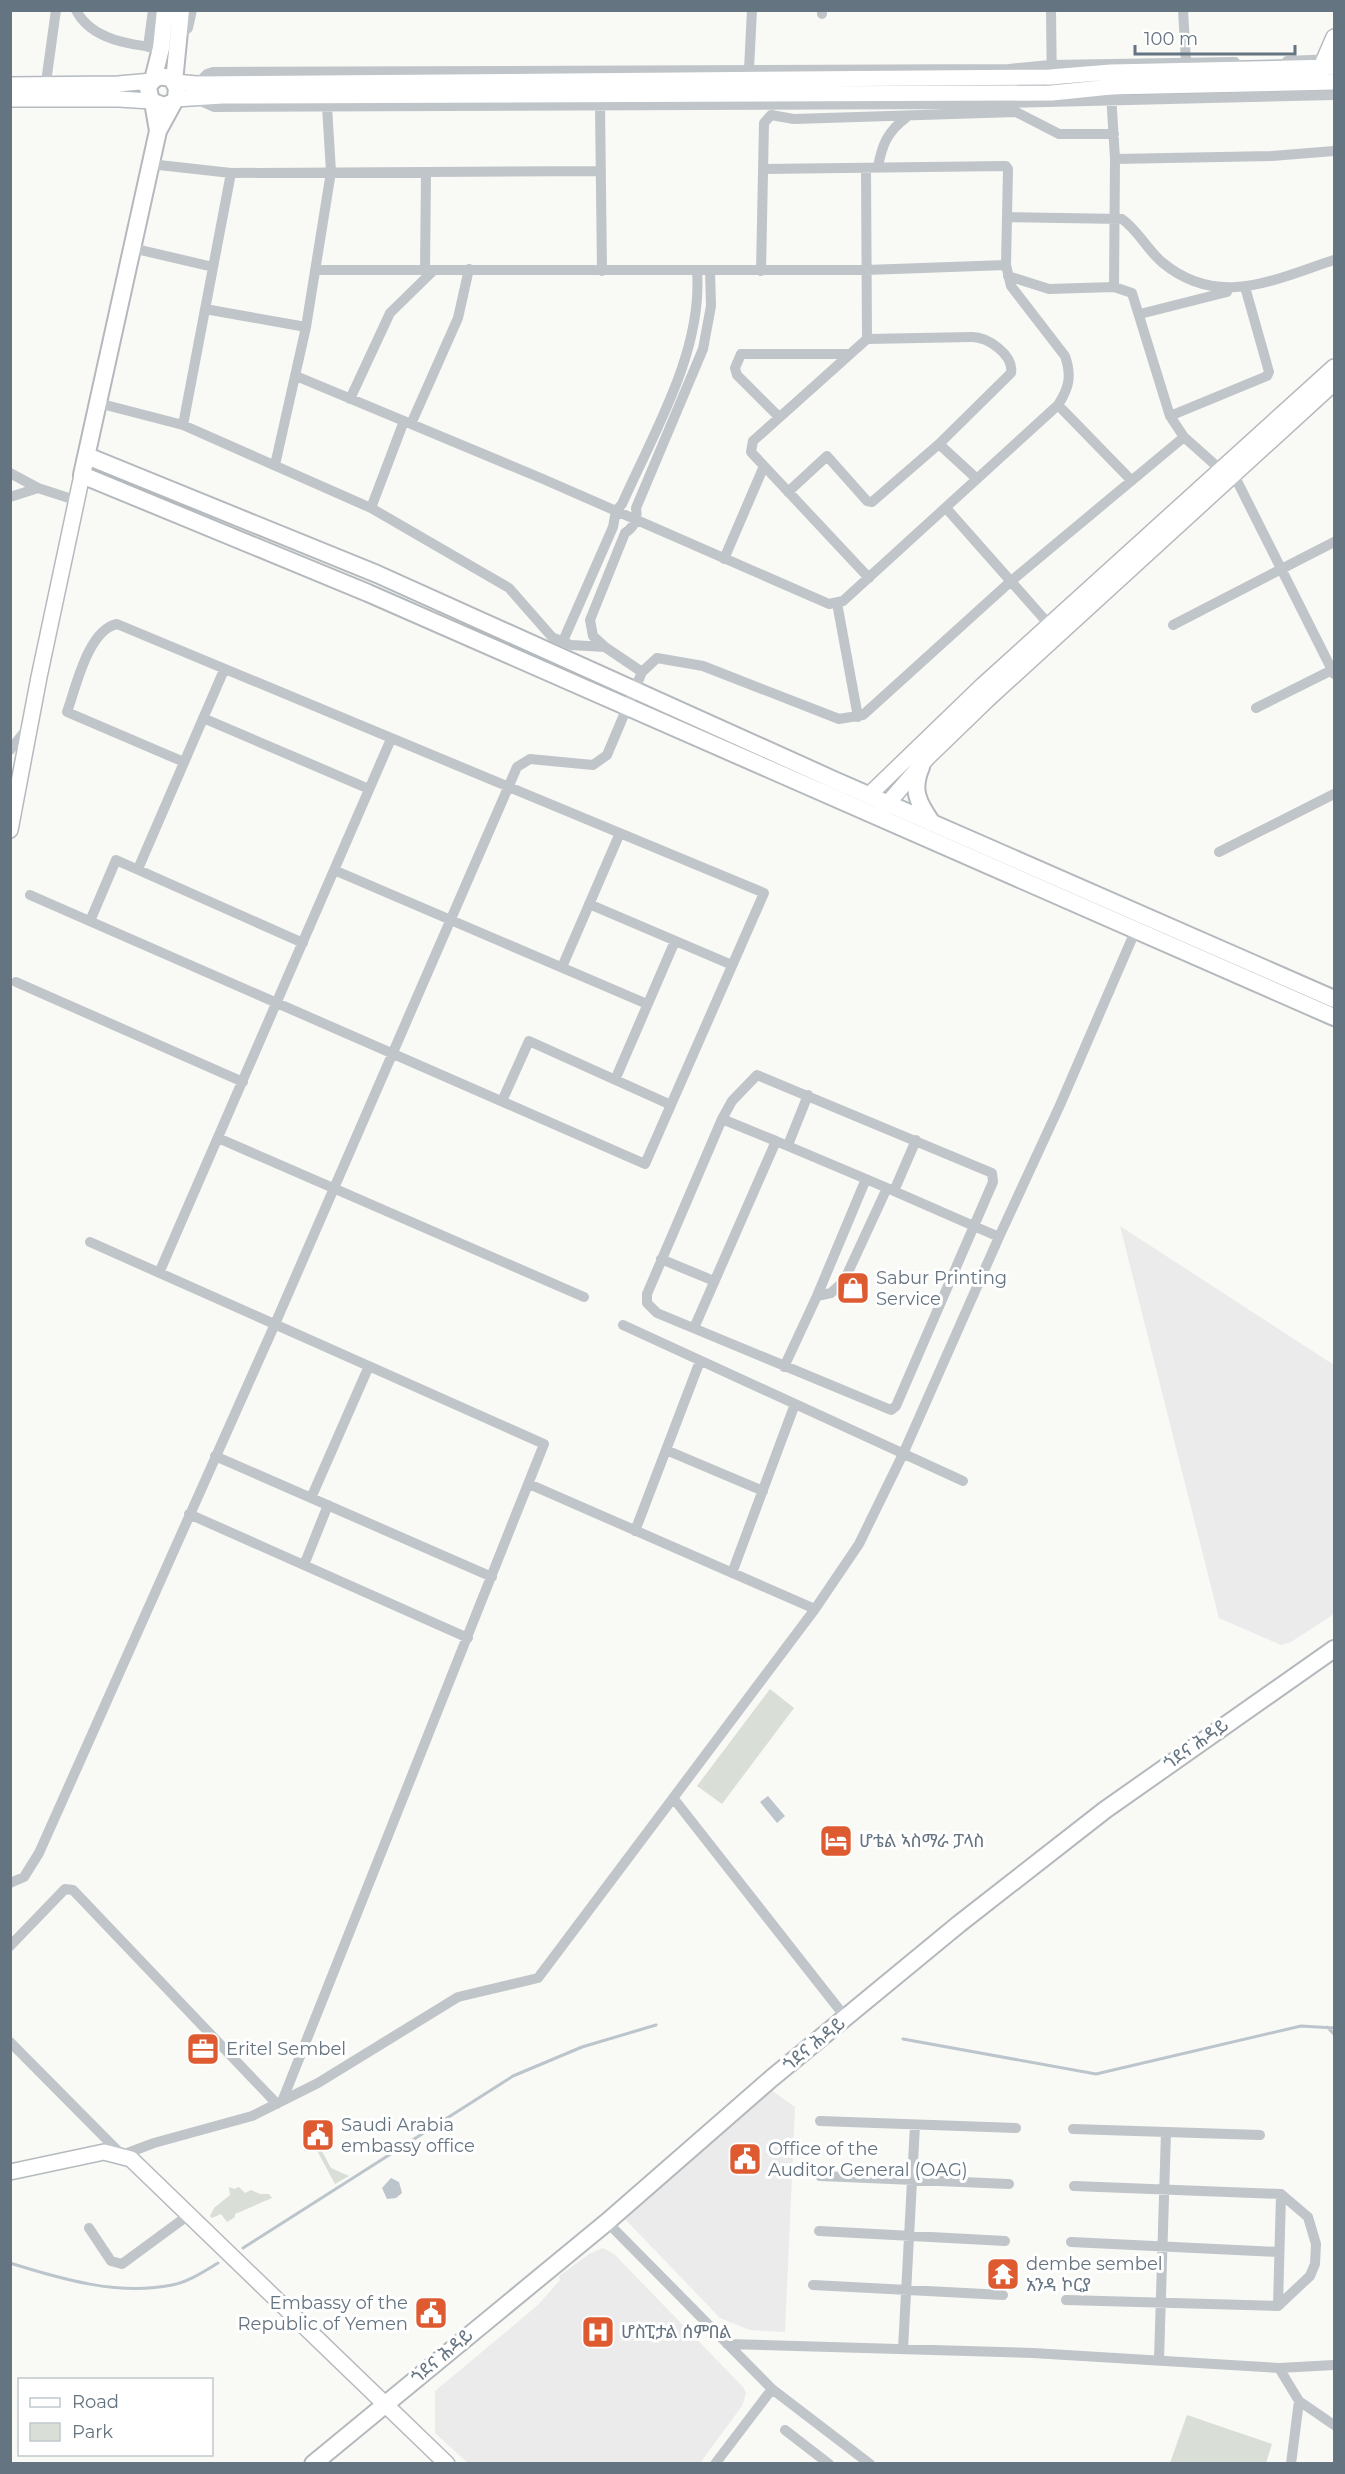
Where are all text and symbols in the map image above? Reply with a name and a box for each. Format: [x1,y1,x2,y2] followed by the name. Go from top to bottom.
[1135,18,1296,56] scale bar
[1144,28,1198,50] text: 100 m
[876,1267,1007,1310] place label: Sabur Printing Service
[835,1270,871,1306] shop icon: Sabur Printing Service
[1159,1714,1233,1774] street label: ጎደና ሕዳይ
[818,1823,854,1859] hotel icon: ሆቴል ኣስማራ ፓላስ
[859,1830,984,1852] place label: ሆቴል ኣስማራ ፓላስ
[778,2012,850,2076] street label: ጎደና ሕዳይ
[185,2031,221,2067] office icon: Eritel Sembel
[226,2038,346,2060] place label: Eritel Sembel
[341,2114,475,2157] place label: Saudi Arabia embassy office
[300,2117,336,2153] public building icon: Saudi Arabia embassy office
[768,2138,968,2181] place label: Office of the Auditor General (OAG)
[727,2141,763,2177] public building icon: Office of the Auditor General (OAG)
[1026,2253,1163,2296] place label: dembe sembel አንዳ ኮርያ
[985,2256,1021,2292] temple icon: dembe sembel አንዳ ኮርያ
[238,2292,408,2335] place label: Embassy of the Republic of Yemen
[413,2295,449,2331] public building icon: Embassy of the Republic of Yemen
[580,2314,616,2350] hospital icon: ሆስፒታል ሰምበል
[621,2321,731,2343] place label: ሆስፒታል ሰምበል
[406,2324,478,2388] street label: ጎደና ሕዳይ
[18,2378,213,2456] legend
[72,2391,119,2413] text: Road
[72,2421,113,2443] text: Park

